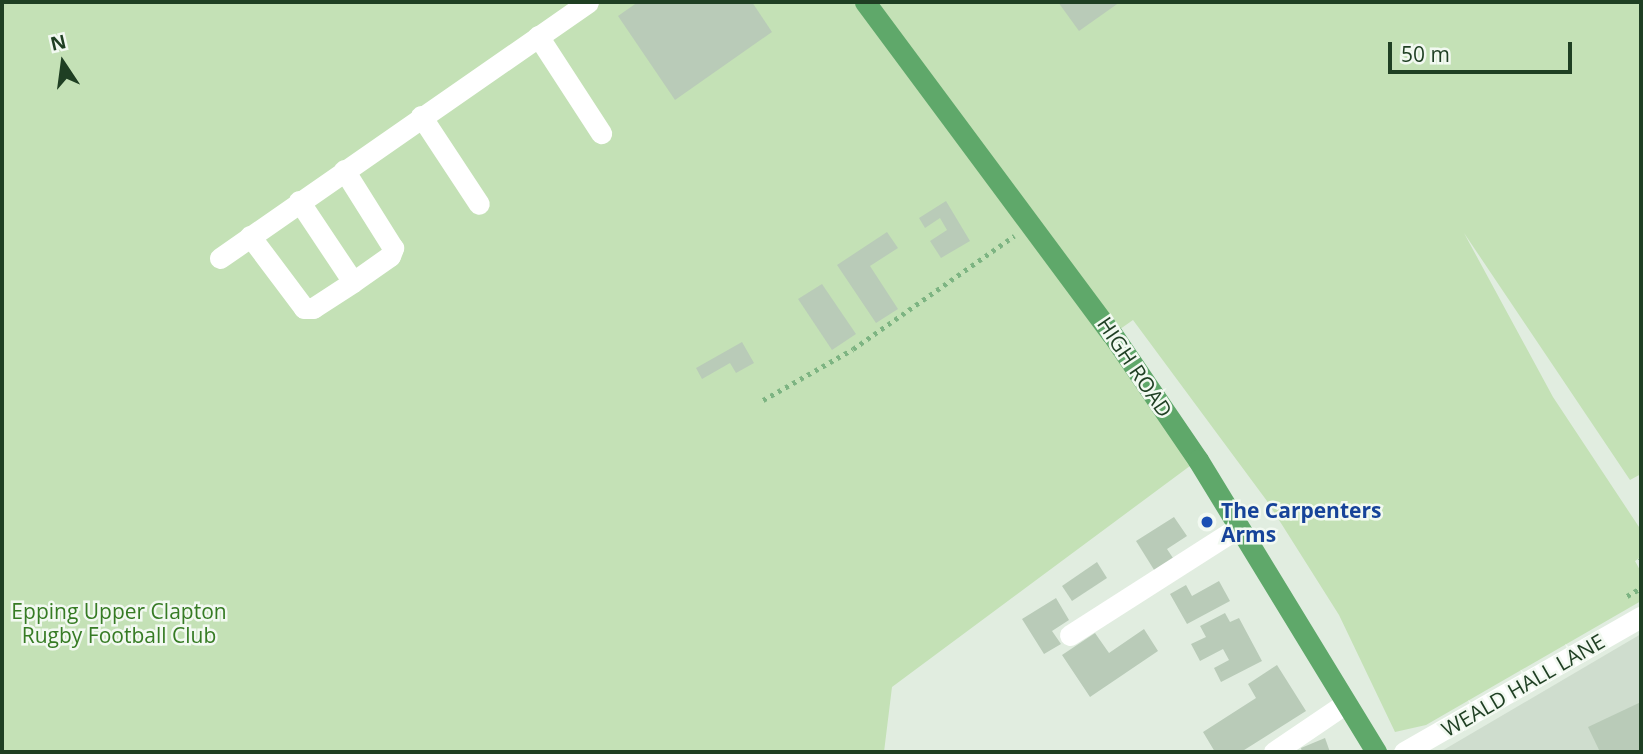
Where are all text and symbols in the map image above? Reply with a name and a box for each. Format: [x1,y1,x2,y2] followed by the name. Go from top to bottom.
[28,28,98,98] north arrow
[48,28,69,57] text: N
[1391,28,1575,72] scale bar
[1401,40,1450,68] text: 50 m
[1092,312,1178,422] street label: HIGH ROAD
[1221,497,1381,547] place label: The Carpenters Arms
[1199,514,1215,530] marker: The Carpenters Arms
[11,598,227,648] park label: Epping Upper Clapton Rugby Football Club
[1437,628,1609,742] street label: WEALD HALL LANE

